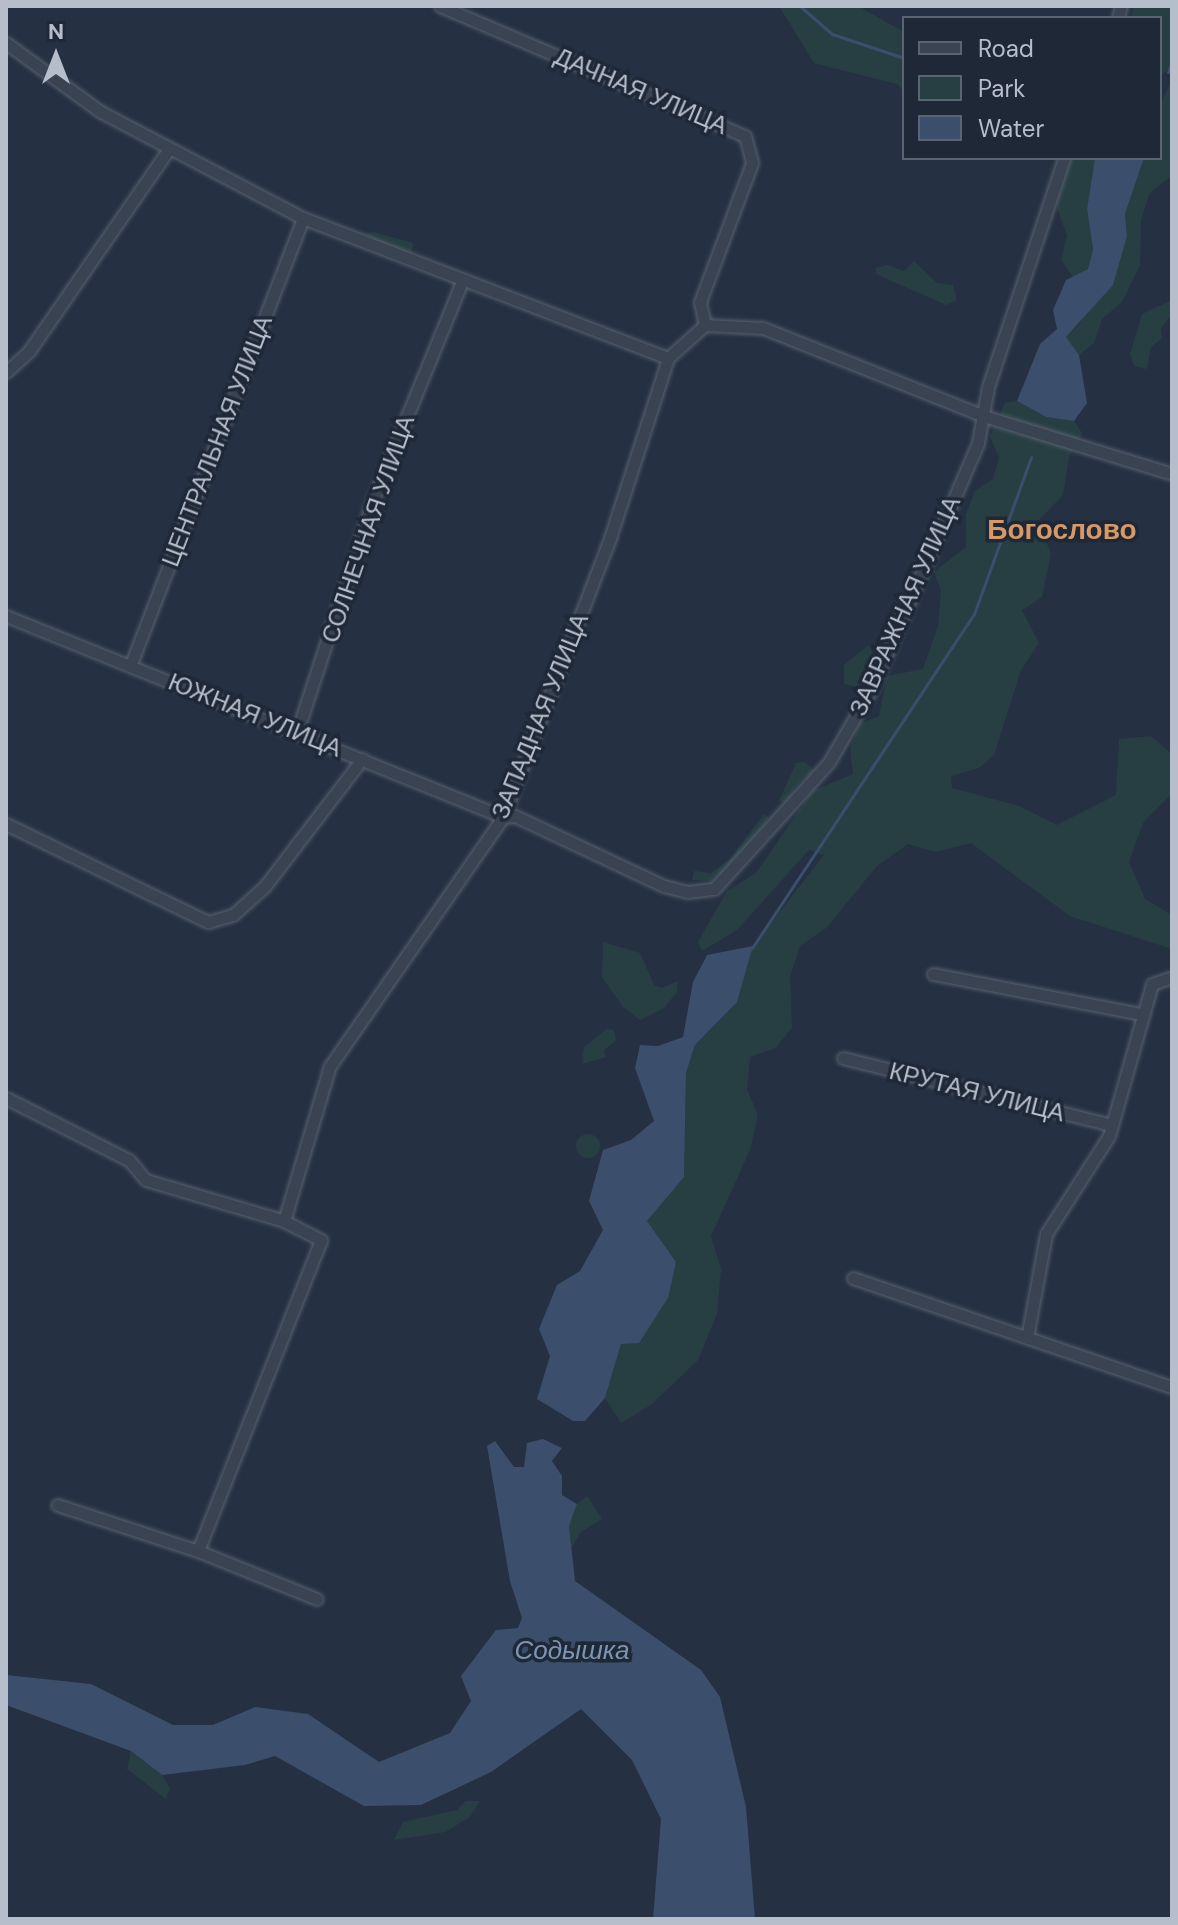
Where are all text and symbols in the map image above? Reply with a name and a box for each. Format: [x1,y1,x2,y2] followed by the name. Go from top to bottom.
[16,16,96,96] north arrow
[902,16,1162,160] legend
[48,17,64,46] text: N
[978,33,1034,64] text: Road
[550,42,732,140] street label: ДАЧНАЯ УЛИЦА
[978,73,1025,104] text: Park
[978,113,1044,144] text: Water
[156,311,278,571] street label: ЦЕНТРАЛЬНАЯ УЛИЦА
[316,412,420,646] street label: СОЛНЕЧНАЯ УЛИЦА
[844,492,966,720] street label: ЗАВРАЖНАЯ УЛИЦА
[987,513,1137,547] district label: Богослово
[486,609,594,823] street label: ЗАПАДНАЯ УЛИЦА
[164,667,346,763] street label: ЮЖНАЯ УЛИЦА
[886,1056,1068,1128] street label: КРУТАЯ УЛИЦА
[514,1635,630,1667] water label: Содышка

